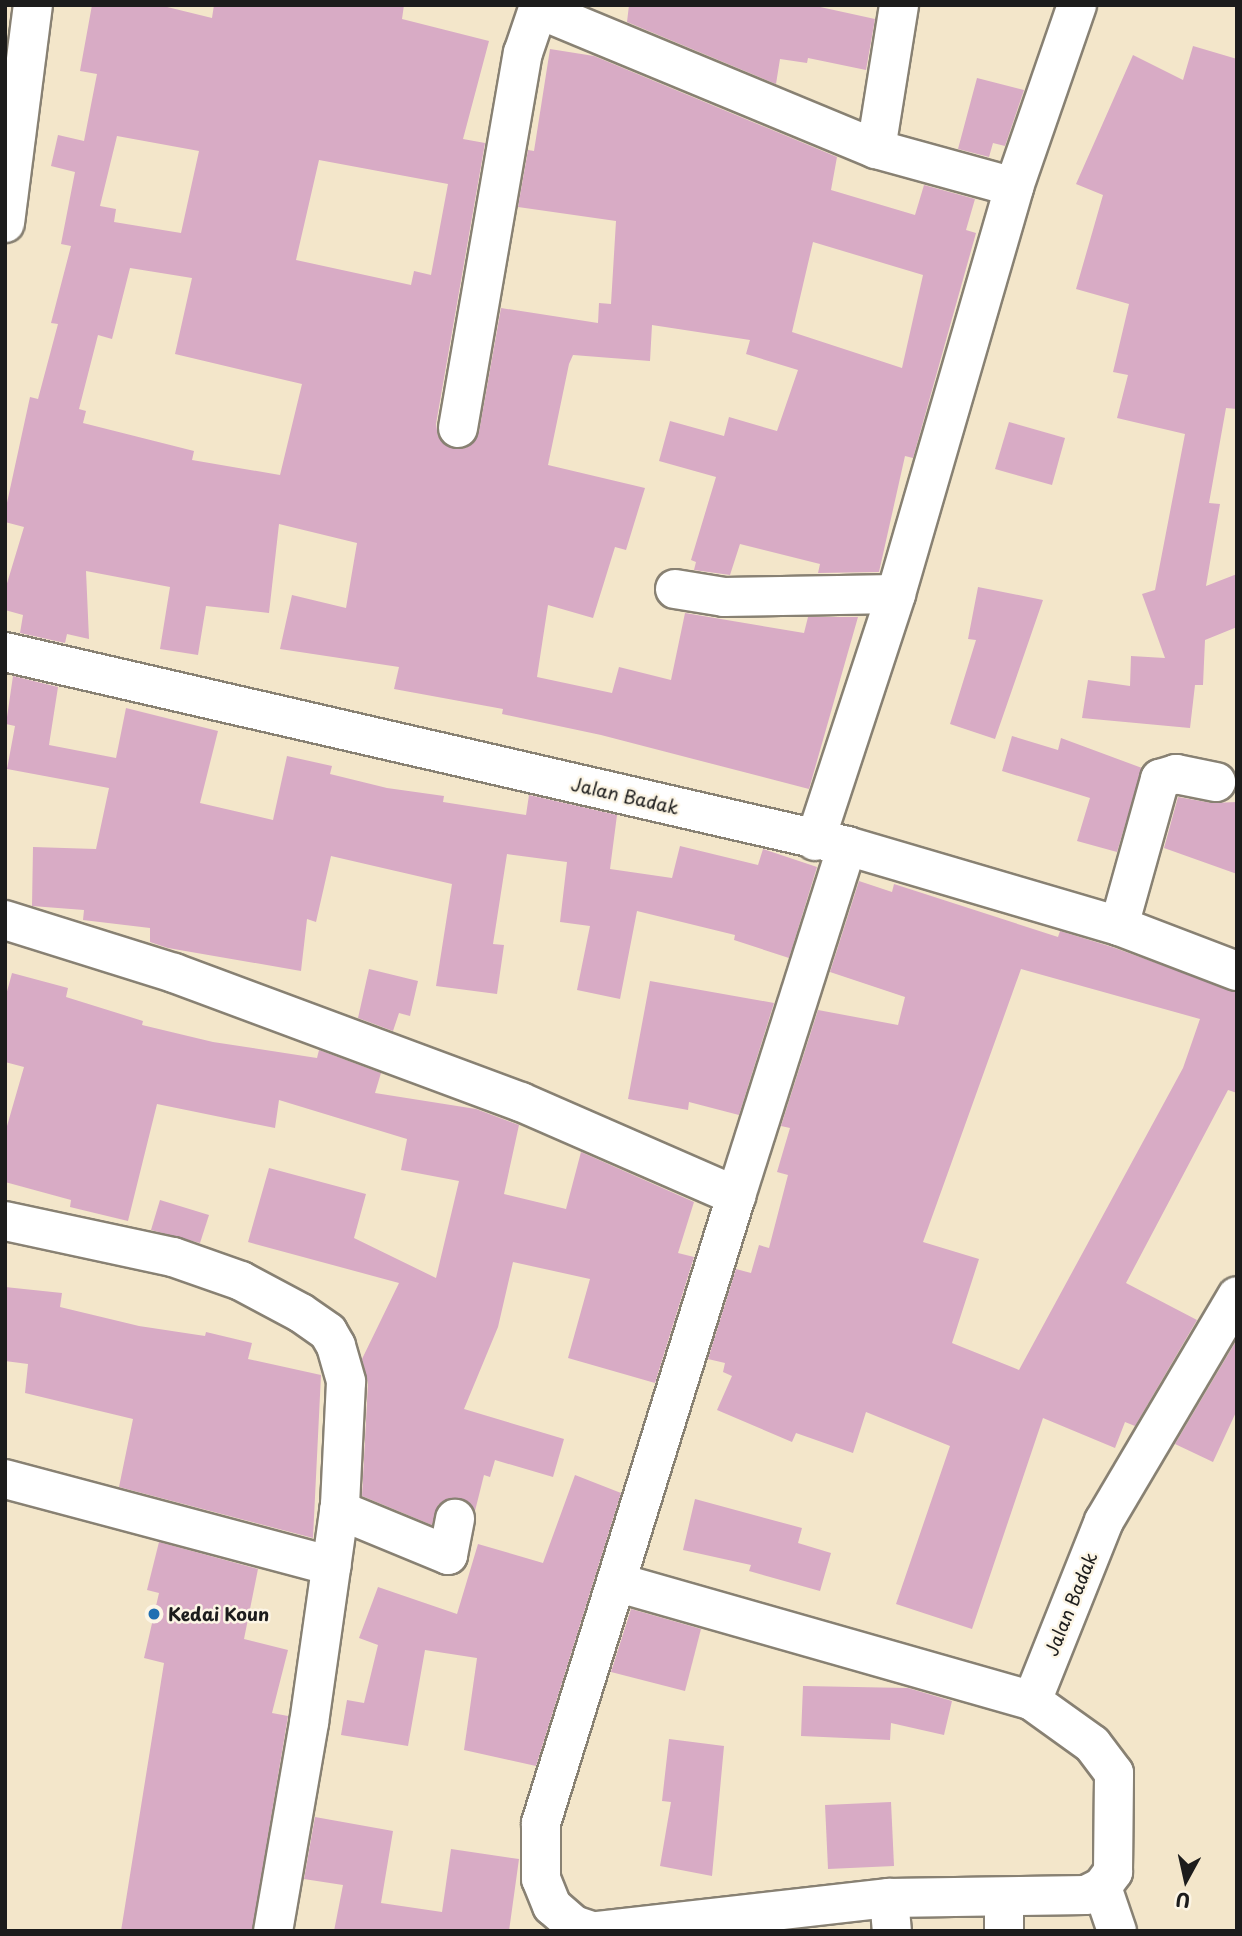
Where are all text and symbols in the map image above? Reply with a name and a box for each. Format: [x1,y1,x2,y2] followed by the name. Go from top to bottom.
[569,773,681,819] street label: Jalan Badak
[1040,1549,1102,1659] street label: Jalan Badak
[168,1603,269,1625] place label: Kedai Koun
[146,1606,162,1622] marker: Kedai Koun
[1151,1845,1221,1915] north arrow
[1174,1886,1192,1916] text: U

